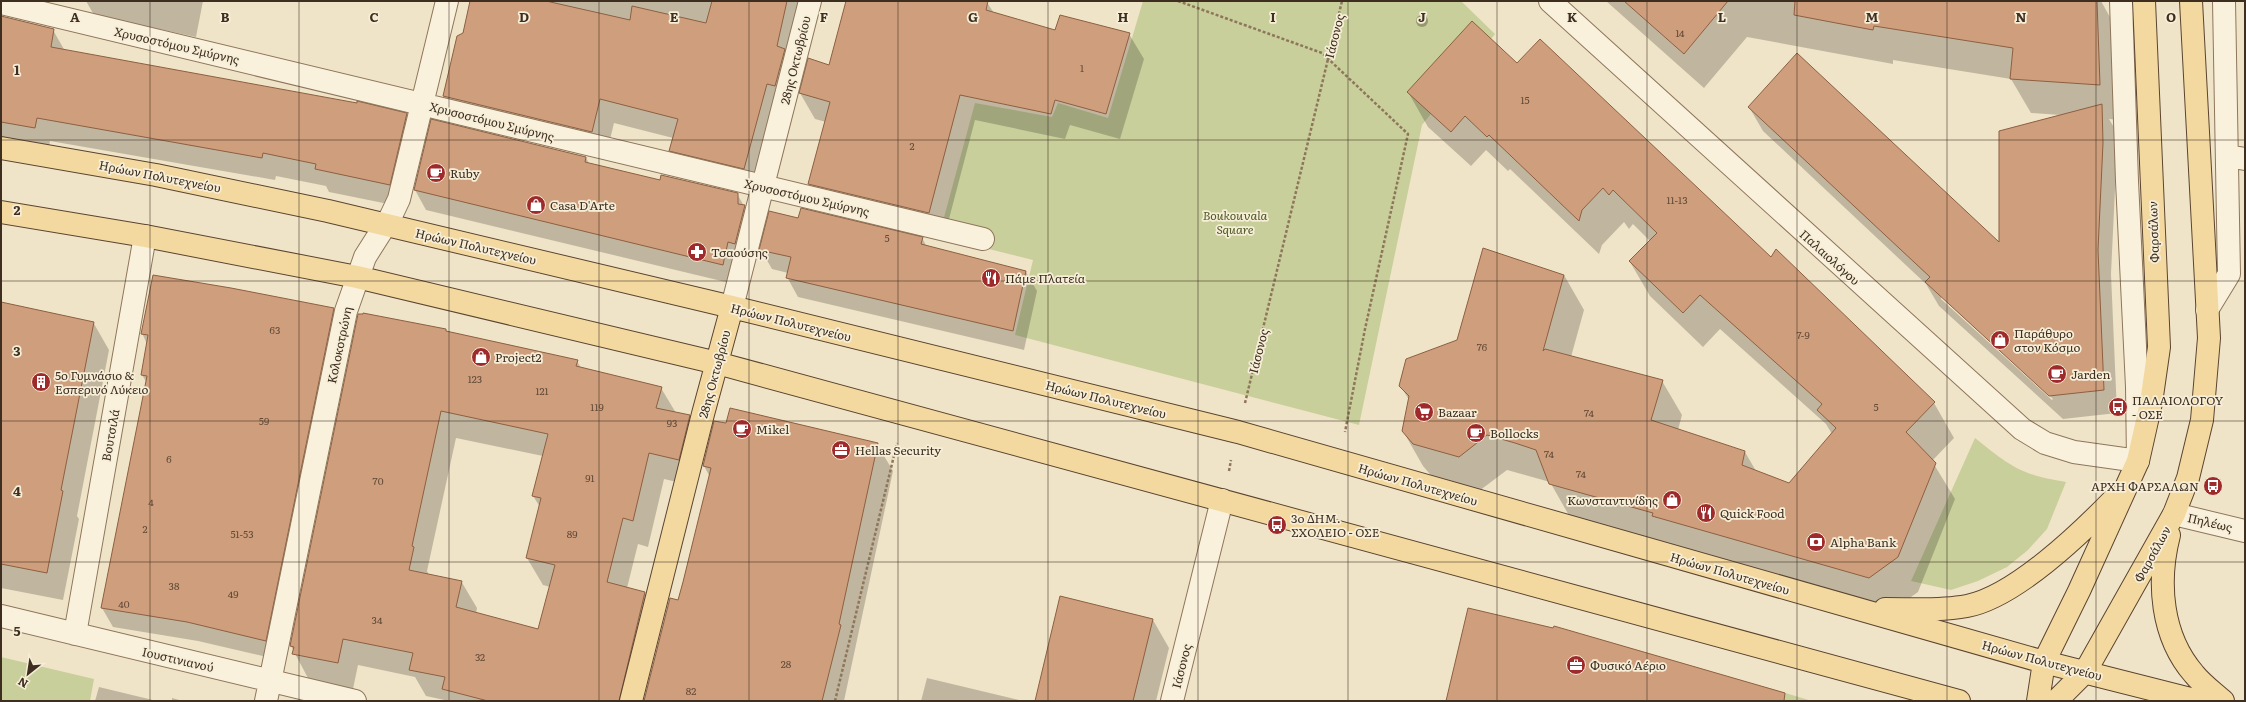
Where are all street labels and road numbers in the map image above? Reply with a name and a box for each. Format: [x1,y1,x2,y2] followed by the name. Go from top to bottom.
[1320,12,1348,60] street label: Ιάσονος
[775,14,815,106] street label: 28ης Οκτωβρίου
[113,22,241,68] street label: Χρυσοστόμου Σμύρνης
[428,97,556,145] street label: Χρυσοστόμου Σμύρνης
[98,155,222,197] street label: Ηρώων Πολυτεχνείου
[743,174,871,220] street label: Χρυσοστόμου Σμύρνης
[2143,201,2163,263] street label: Φαρσάλων
[414,223,538,269] street label: Ηρώων Πολυτεχνείου
[1796,225,1864,289] street label: Παλαιολόγου
[729,298,853,346] street label: Ηρώων Πολυτεχνείου
[322,305,356,385] street label: Κολοκοτρώνη
[1244,327,1272,375] street label: Ιάσονος
[694,328,734,420] street label: 28ης Οκτωβρίου
[1044,375,1168,423] street label: Ηρώων Πολυτεχνείου
[97,407,124,463] street label: Βουτσιλά
[1356,458,1480,510] street label: Ηρώων Πολυτεχνείου
[2186,508,2234,536] street label: Πηλέως
[2129,522,2175,585] street label: Φαρσάλων
[1668,547,1792,599] street label: Ηρώων Πολυτεχνείου
[1980,635,2104,685] street label: Ηρώων Πολυτεχνείου
[140,642,216,676] street label: Ιουστινιανού
[1167,642,1195,690] street label: Ιάσονος

